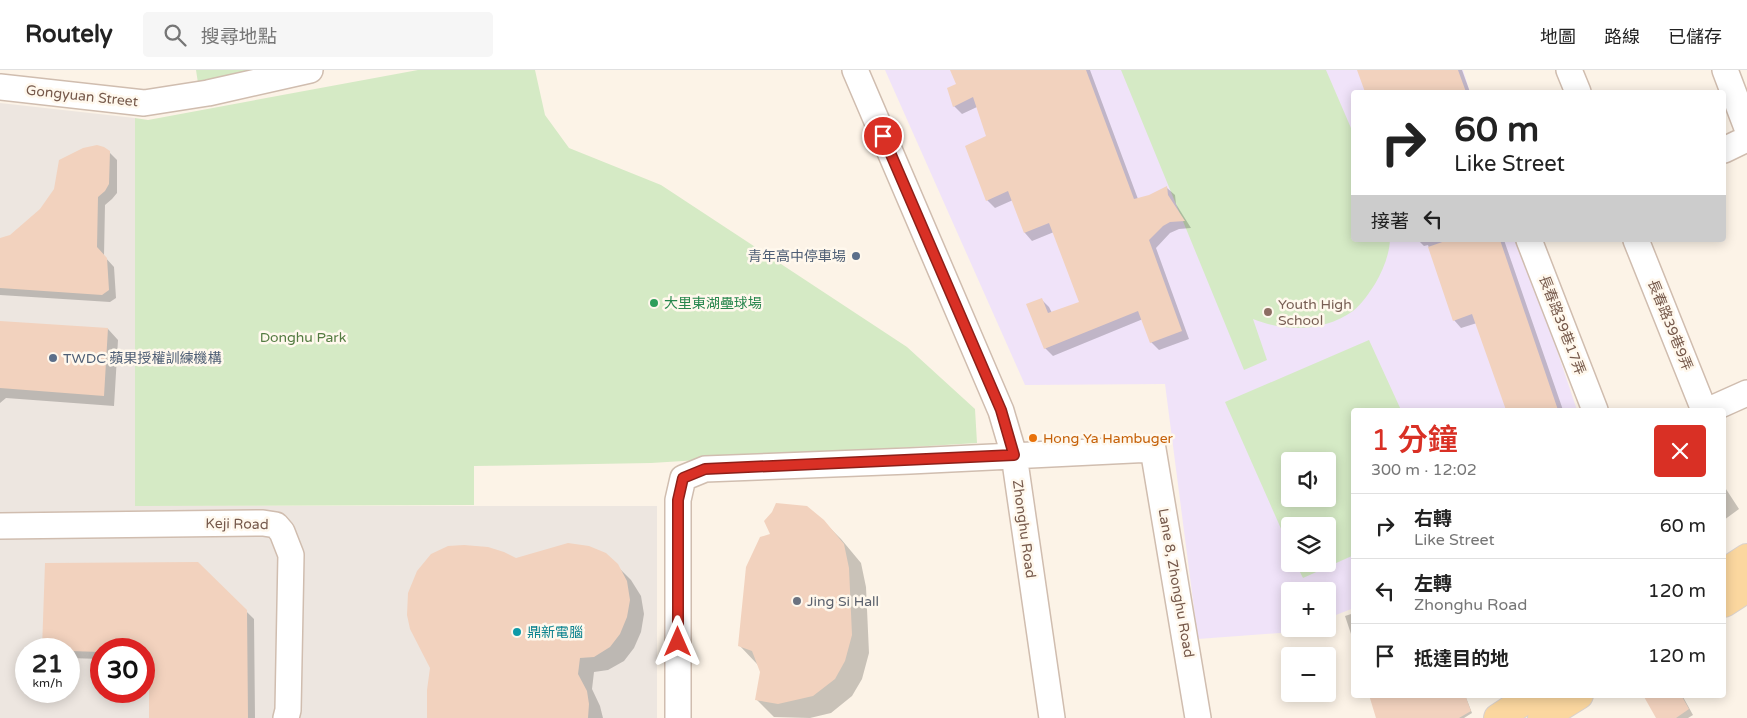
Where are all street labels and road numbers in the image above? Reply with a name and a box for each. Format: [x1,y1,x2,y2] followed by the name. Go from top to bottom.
[25,82,140,110] street label: Gongyuan Street
[1535,273,1589,377] street label: 長春路39巷17弄
[1644,277,1696,373] street label: 長春路39巷9弄
[1009,479,1039,579] street label: Zhonghu Road
[1154,507,1198,659] street label: Lane 8, Zhonghu Road
[205,515,269,533] street label: Keji Road

